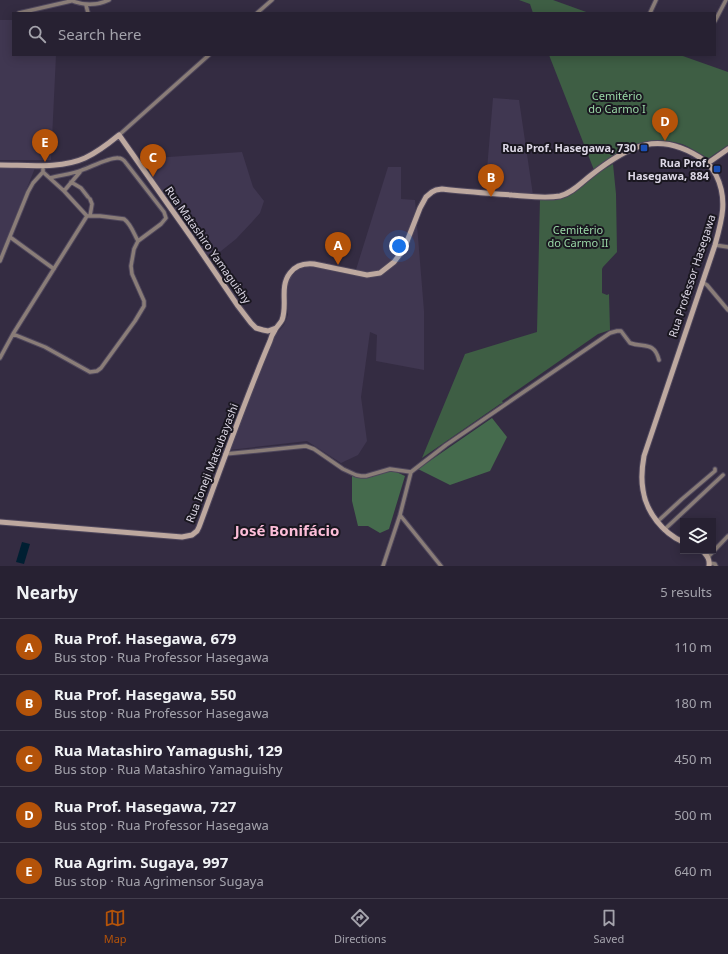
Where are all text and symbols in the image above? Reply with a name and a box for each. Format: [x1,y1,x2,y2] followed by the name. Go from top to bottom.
[12,12,716,56] search box
[26,23,48,45] icon: search
[58,24,141,44] text: Search here
[588,88,646,116] park label: Cemitério do Carmo I
[652,108,678,141] pin: D
[32,129,58,162] pin: E
[502,140,636,155] place label: Rua Prof. Hasegawa, 730
[639,143,649,153] marker: Rua Prof. Hasegawa, 730
[140,144,166,177] pin: C
[627,155,710,183] place label: Rua Prof. Hasegawa, 884
[478,164,504,197] pin: B
[712,164,722,174] marker: Rua Prof. Hasegawa, 884
[162,183,255,307] street label: Rua Matashiro Yamaguishy
[665,212,719,339] street label: Rua Professor Hasegawa
[547,222,609,250] park label: Cemitério do Carmo II
[325,232,351,265] pin: A
[389,236,409,256] your location
[182,401,241,525] street label: Rua Ioneji Matsubayashi
[680,518,716,554] map controls
[680,518,716,554] button: layers
[233,520,339,540] district label: José Bonifácio
[16,581,78,604] text: Nearby
[660,583,712,601] text: 5 results
[54,628,236,648] text: Rua Prof. Hasegawa, 679
[25,638,34,656] text: A
[674,638,712,656] text: 110 m
[54,648,269,666] text: Bus stop · Rua Professor Hasegawa
[54,684,236,704] text: Rua Prof. Hasegawa, 550
[25,694,33,712] text: B
[674,694,712,712] text: 180 m
[54,704,269,722] text: Bus stop · Rua Professor Hasegawa
[54,740,283,760] text: Rua Matashiro Yamagushi, 129
[25,750,33,768] text: C
[674,750,712,768] text: 450 m
[54,760,283,778] text: Bus stop · Rua Matashiro Yamaguishy
[54,796,236,816] text: Rua Prof. Hasegawa, 727
[24,806,34,824] text: D
[674,806,712,824] text: 500 m
[54,816,269,834] text: Bus stop · Rua Professor Hasegawa
[54,852,228,872] text: Rua Agrim. Sugaya, 997
[25,862,33,880] text: E
[674,862,712,880] text: 640 m
[54,872,264,890] text: Bus stop · Rua Agrimensor Sugaya
[104,907,127,946] tab: Map
[334,907,386,946] tab: Directions
[594,907,624,946] tab: Saved

